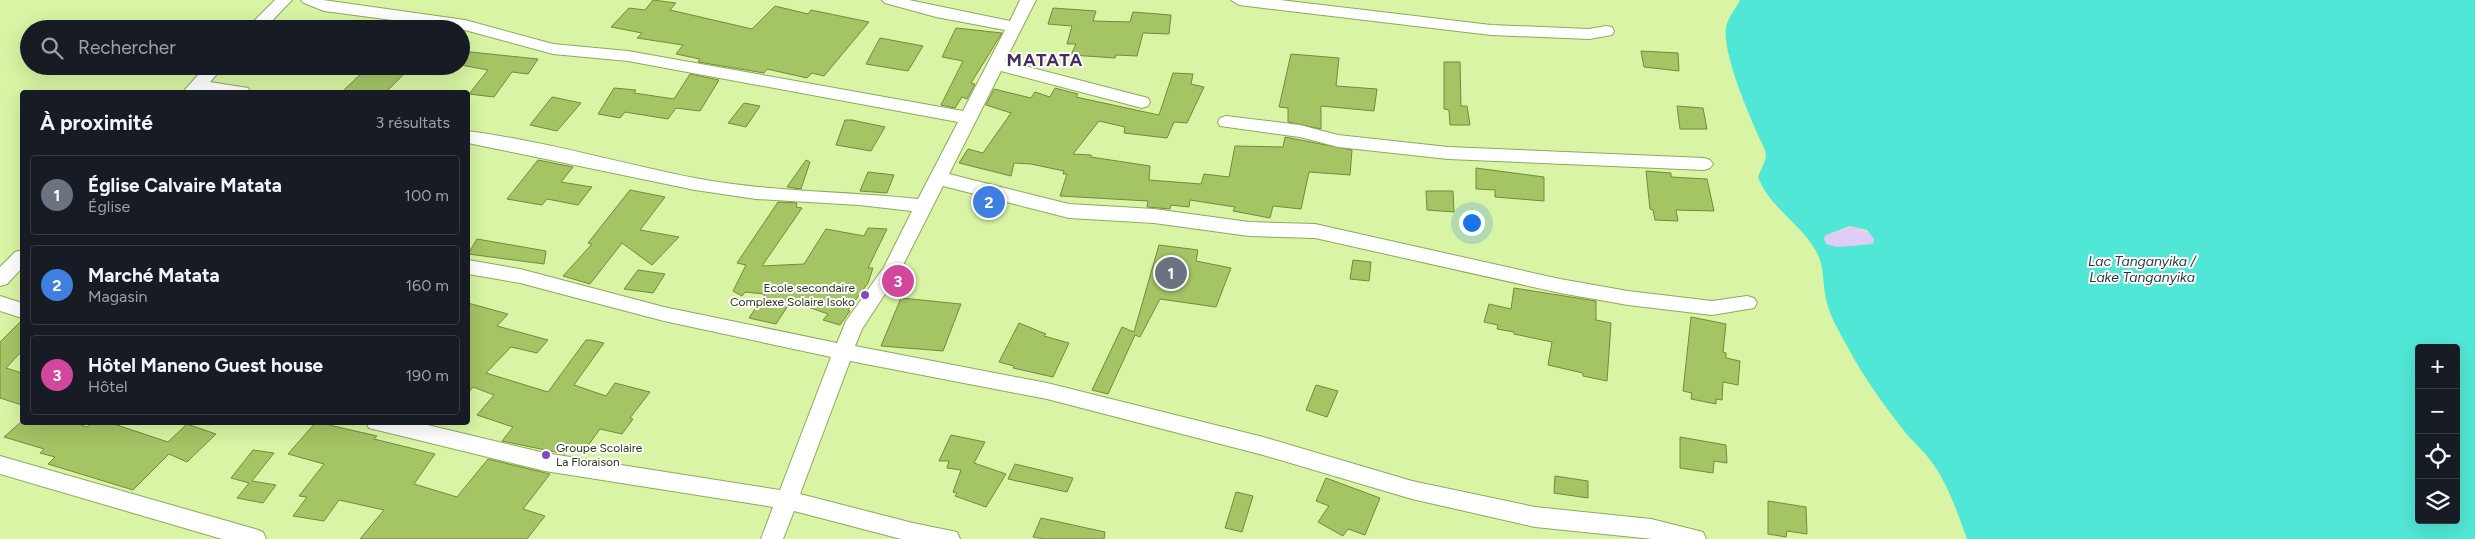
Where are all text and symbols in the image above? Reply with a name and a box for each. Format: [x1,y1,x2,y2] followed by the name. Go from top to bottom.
[20,20,470,75] search box
[38,34,66,62] icon: search
[78,36,176,59] text: Rechercher
[1007,49,1083,71] district label: MATATA
[40,110,153,135] text: À proximité
[376,113,450,132] text: 3 résultats
[88,174,282,197] text: Église Calvaire Matata
[973,183,1005,221] pin: 2
[54,186,60,205] text: 1
[404,186,449,205] text: 100 m
[88,197,130,216] text: Église
[1459,210,1485,236] your location
[2088,253,2198,286] water label: Lac Tanganyika / Lake Tanganyika
[1155,254,1187,292] pin: 1
[882,262,914,300] pin: 3
[88,264,220,287] text: Marché Matata
[52,276,62,295] text: 2
[406,276,449,295] text: 160 m
[730,281,855,309] place label: Ecole secondaire Complexe Solaire Isoko
[88,287,147,306] text: Magasin
[859,289,871,301] marker: Ecole secondaire Complexe Solaire Isoko
[2415,344,2460,524] map controls
[2415,344,2460,389] button: +
[88,354,323,377] text: Hôtel Maneno Guest house
[53,366,61,385] text: 3
[406,366,449,385] text: 190 m
[88,377,128,396] text: Hôtel
[2415,389,2460,434] button: −
[2415,434,2460,479] button: locate
[556,441,643,469] place label: Groupe Scolaire La Floraison
[540,449,552,461] marker: Groupe Scolaire La Floraison
[2415,479,2460,524] button: layers

